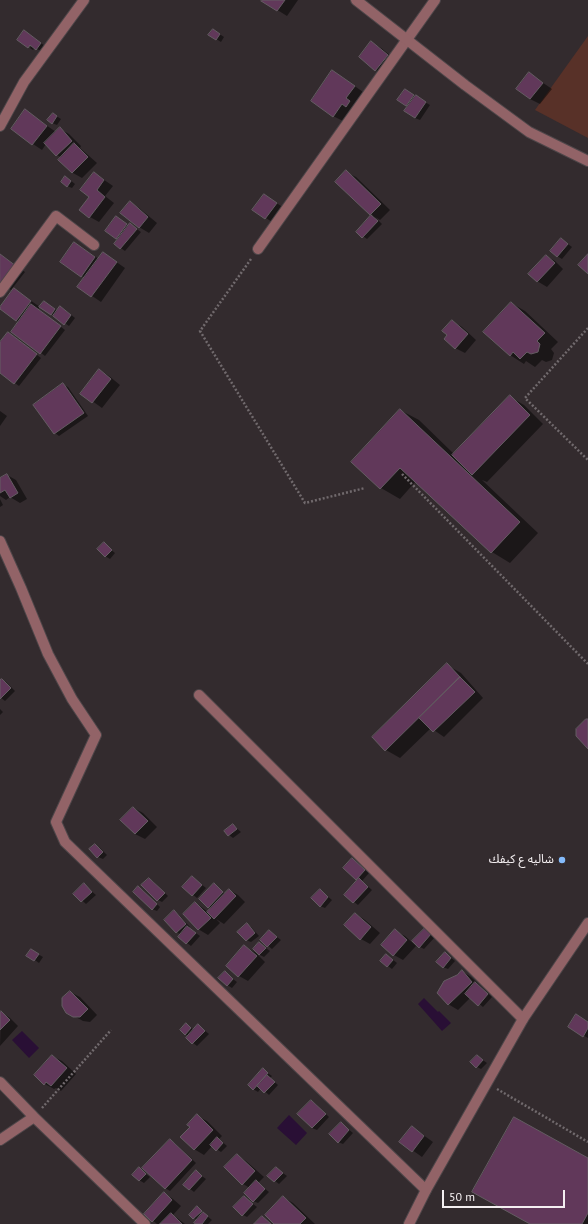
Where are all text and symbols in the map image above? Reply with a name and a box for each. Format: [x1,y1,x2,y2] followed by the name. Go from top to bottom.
[489,853,554,867] place label: شاليه ع كيفك
[557,855,567,865] marker: شاليه ع كيفك
[444,1182,567,1208] scale bar
[449,1189,475,1204] text: 50 m

